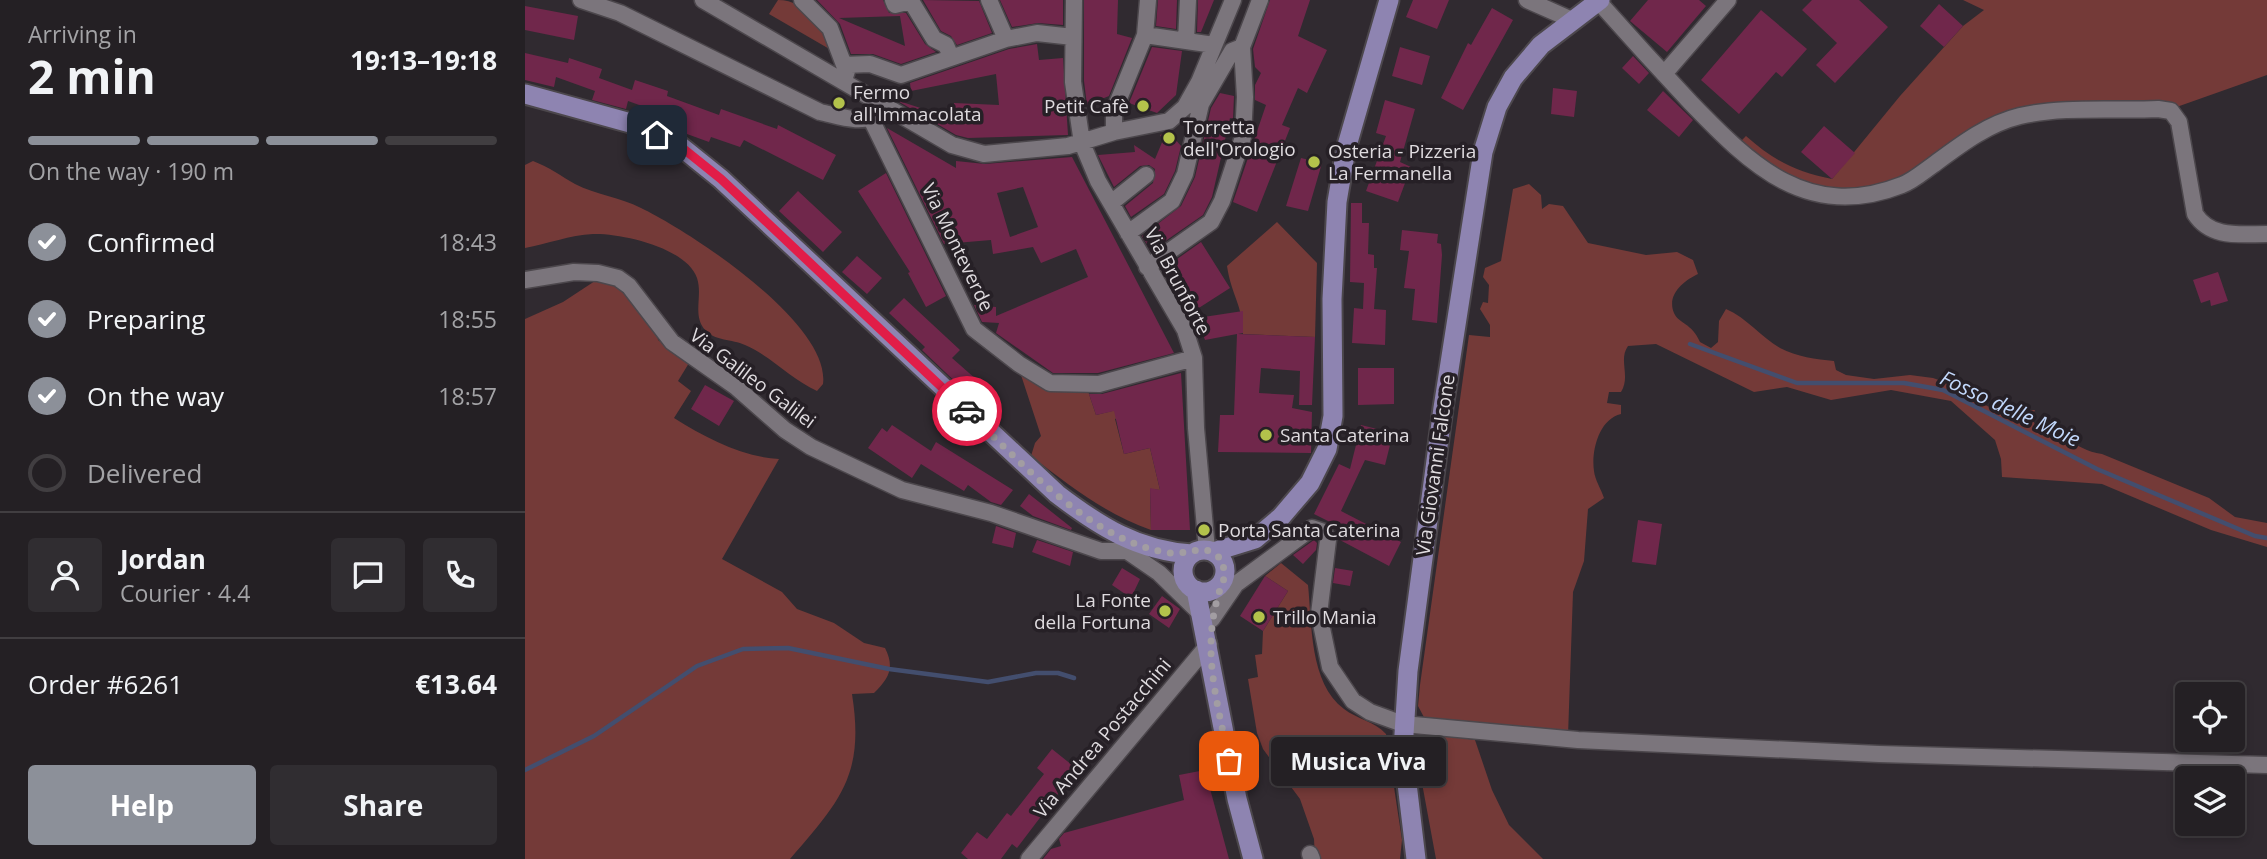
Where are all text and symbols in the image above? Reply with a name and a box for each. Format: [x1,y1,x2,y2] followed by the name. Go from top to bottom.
[28,18,137,50] text: Arriving in
[350,42,497,78] text: 19:13–19:18
[28,45,156,107] text: 2 min
[853,79,982,127] place label: Fermo all'Immacolata
[1044,93,1129,119] place label: Petit Cafè
[831,95,847,111] marker: Fermo all'Immacolata
[1135,98,1151,114] marker: Petit Cafè
[627,105,687,165] pin
[1183,114,1296,162] place label: Torretta dell'Orologio
[638,116,676,154] icon: home
[1161,130,1177,146] marker: Torretta dell'Orologio
[1328,138,1476,186] place label: Osteria - Pizzeria La Fermanella
[1306,154,1322,170] marker: Osteria - Pizzeria La Fermanella
[28,155,234,187] text: On the way · 190 m
[916,179,1000,315] street label: Via Monteverde
[28,223,66,261] icon: check
[1139,223,1217,339] street label: Via Brunforte
[87,224,215,260] text: Confirmed
[438,226,497,258] text: 18:43
[28,300,66,338] icon: check
[87,301,205,337] text: Preparing
[438,303,497,335] text: 18:55
[685,322,821,434] street label: Via Galileo Galilei
[1936,363,2085,453] water label: Fosso delle Moie
[1409,373,1461,557] street label: Via Giovanni Falcone
[932,376,1002,446] courier
[28,377,66,415] icon: check
[87,378,224,414] text: On the way
[438,380,497,412] text: 18:57
[948,392,986,430] icon: car
[1280,422,1410,448] place label: Santa Caterina
[1258,427,1274,443] marker: Santa Caterina
[87,455,202,491] text: Delivered
[1218,517,1401,543] place label: Porta Santa Caterina
[1196,522,1212,538] marker: Porta Santa Caterina
[28,538,102,612] button: person
[331,538,405,612] button: chat
[423,538,497,612] button: phone
[120,541,206,577] text: Jordan
[120,577,250,609] text: Courier · 4.4
[1034,587,1151,635] place label: La Fonte della Fortuna
[1157,603,1173,619] marker: La Fonte della Fortuna
[1273,604,1377,630] place label: Trillo Mania
[1251,609,1267,625] marker: Trillo Mania
[1027,653,1177,823] street label: Via Andrea Postacchini
[28,666,183,702] text: Order #6261
[415,666,497,702] text: €13.64
[2175,682,2245,836] map controls
[2175,682,2245,752] button: locate
[1199,731,1259,791] pin
[1271,736,1446,786] callout: Musica Viva
[1210,742,1248,780] icon: bag
[1291,745,1426,777] text: Musica Viva
[28,765,256,845] button: Help
[270,765,497,845] button: Share
[2175,766,2245,836] button: layers

